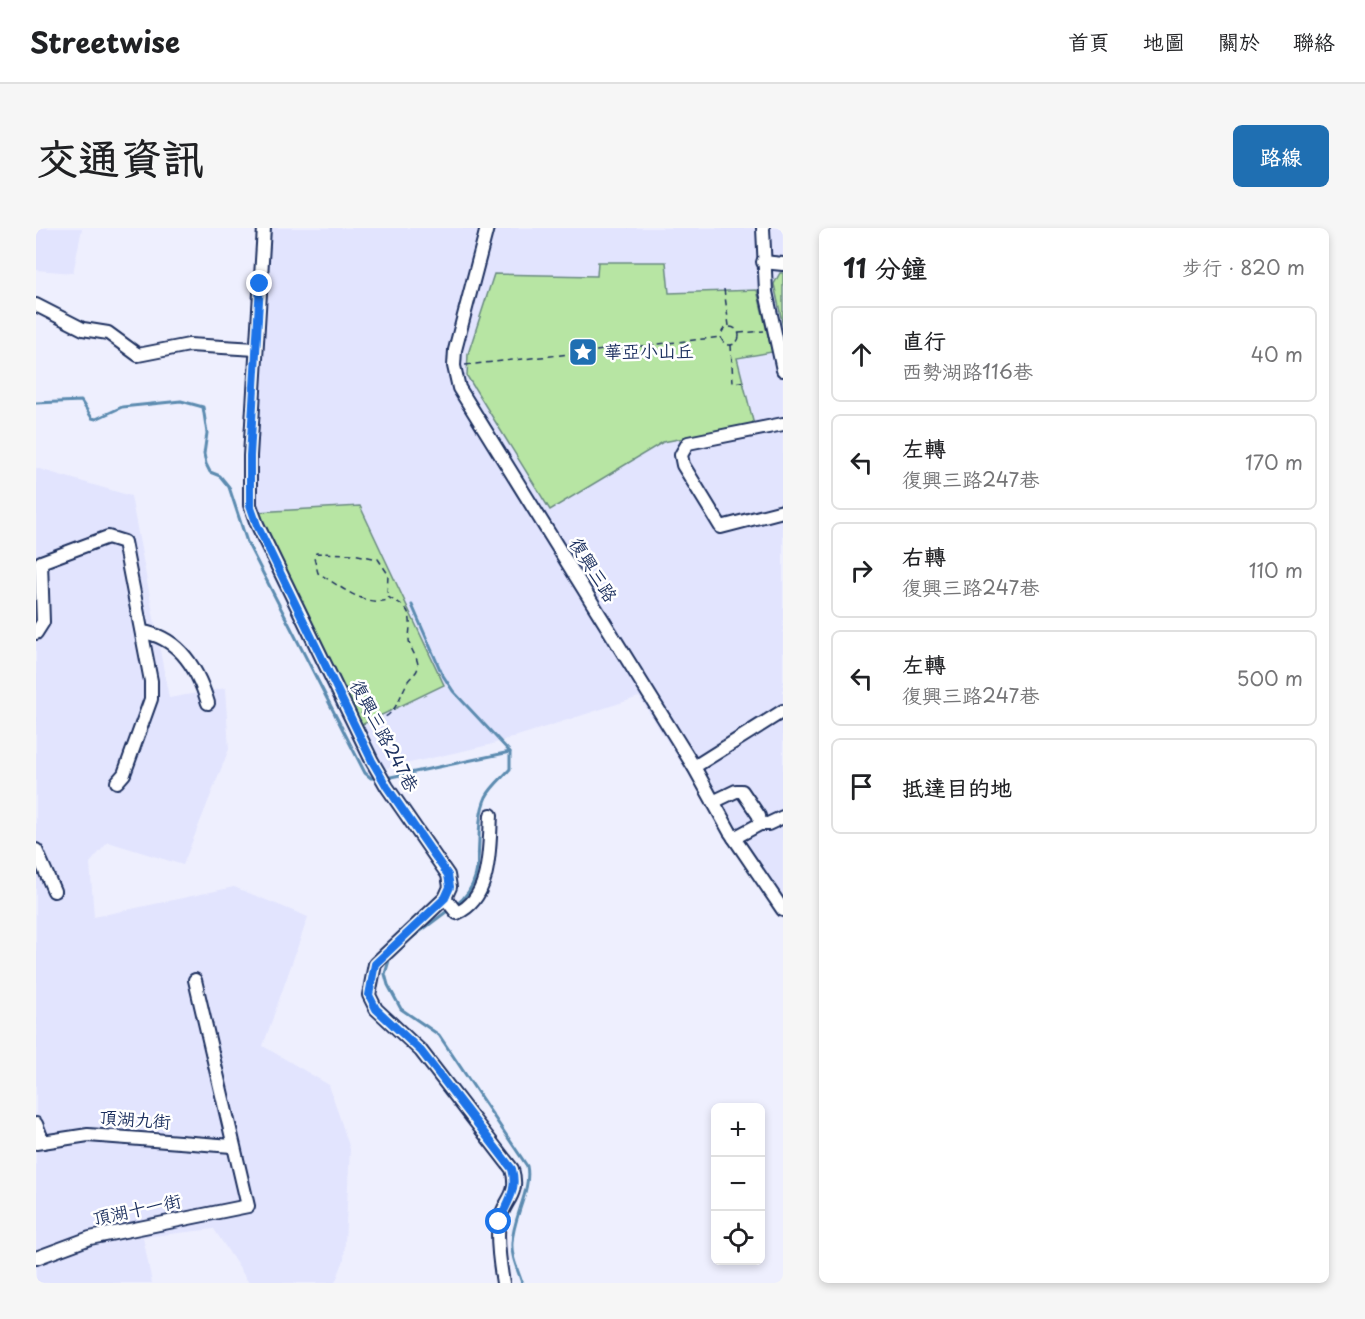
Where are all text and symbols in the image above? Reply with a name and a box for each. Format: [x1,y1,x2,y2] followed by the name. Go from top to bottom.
[30,20,180,63] text: Streetwise
[1068,25,1110,57] text: 首頁
[1143,25,1185,57] text: 地圖
[1218,25,1260,57] text: 關於
[1293,25,1335,57] text: 聯絡
[36,125,204,188] text: 交通資訊
[1233,125,1329,187] button: 路線
[843,248,927,287] text: 11 分鐘
[1182,252,1305,282] text: 步行 · 820 m
[246,270,272,296] route end
[902,323,946,356] text: 直行
[567,336,599,368] place icon: 華亞小山丘
[604,337,694,364] place label: 華亞小山丘
[845,338,878,371] icon: ahead
[1251,339,1303,369] text: 40 m
[902,356,1033,386] text: 西勢湖路116巷
[902,431,946,464] text: 左轉
[845,446,878,479] icon: left
[1245,447,1303,477] text: 170 m
[902,464,1039,494] text: 復興三路247巷
[564,532,625,607] street label: 復興三路
[902,539,946,572] text: 右轉
[845,554,878,587] icon: right
[1249,555,1303,585] text: 110 m
[902,572,1039,602] text: 復興三路247巷
[902,647,946,680] text: 左轉
[845,662,878,695] icon: left
[1236,663,1303,693] text: 500 m
[344,674,426,796] street label: 復興三路247巷
[902,680,1039,710] text: 復興三路247巷
[845,770,878,803] icon: arrive
[902,770,1012,803] text: 抵達目的地
[98,1103,172,1134] street label: 頂湖九街
[711,1103,765,1265] map controls
[711,1103,765,1157] button: +
[711,1157,765,1211] button: −
[90,1186,184,1231] street label: 頂湖十一街
[485,1208,511,1234] route start
[711,1211,765,1265] button: locate

